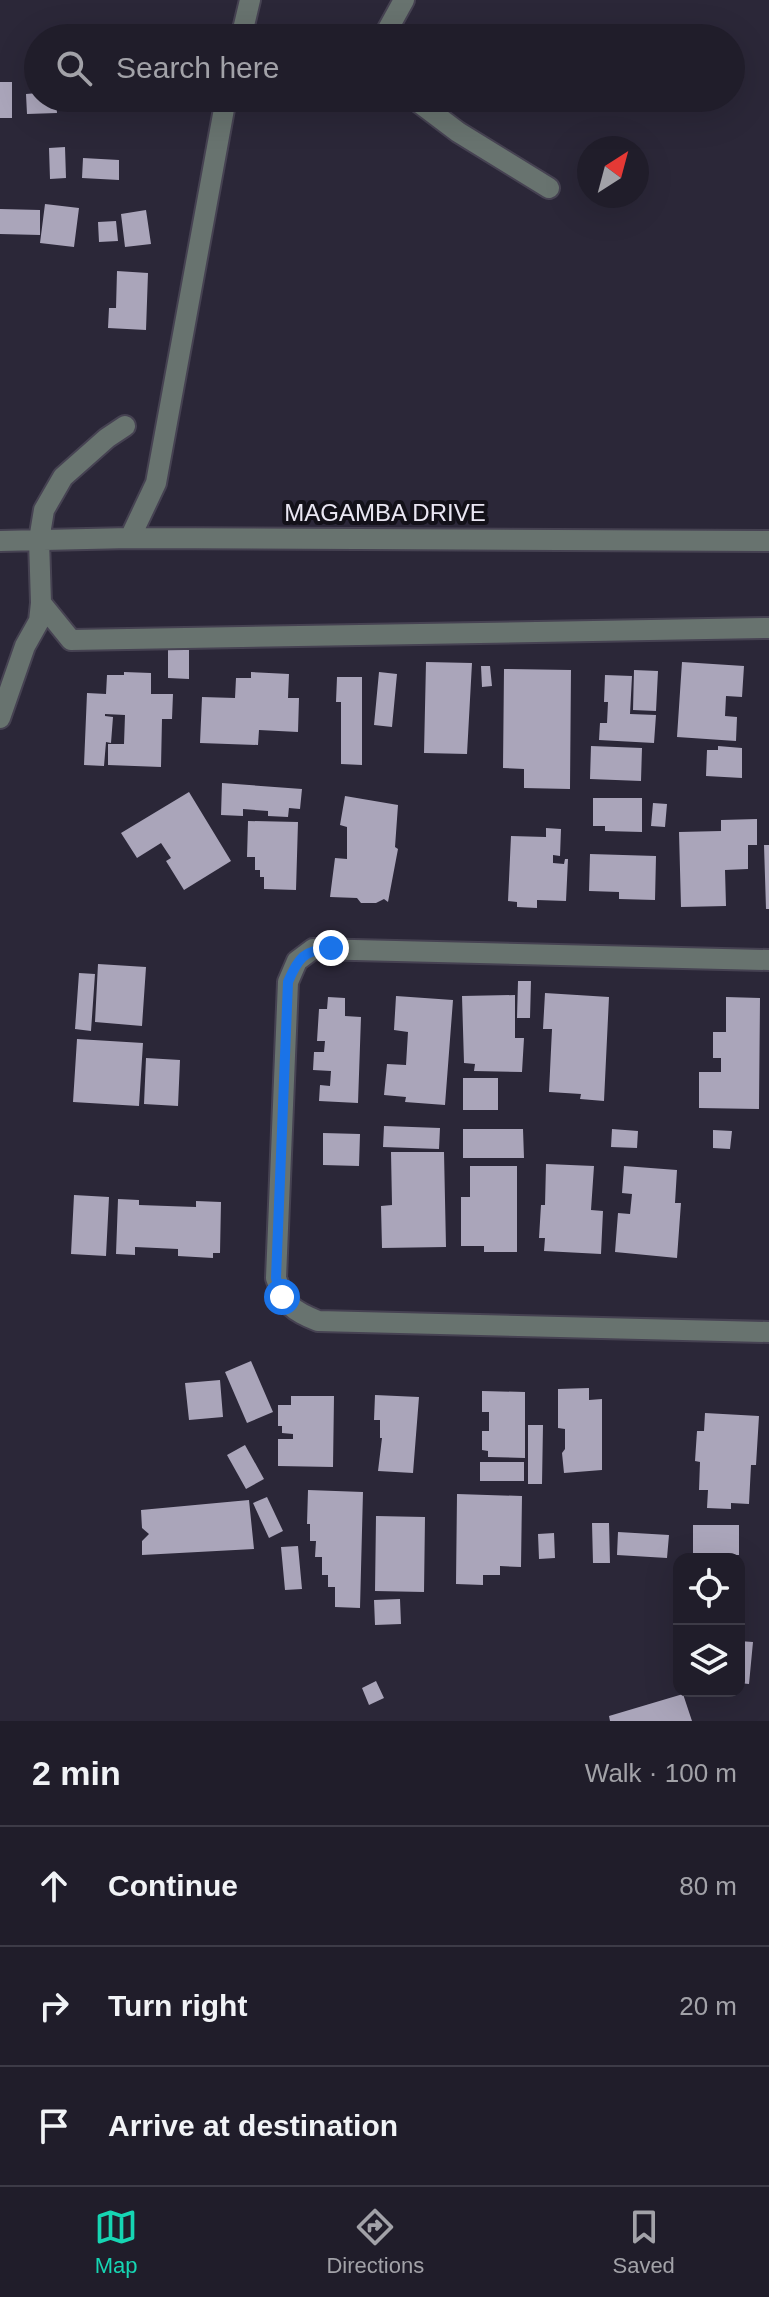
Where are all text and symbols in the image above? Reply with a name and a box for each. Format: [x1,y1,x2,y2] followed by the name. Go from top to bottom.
[24,24,745,112] search box
[52,46,96,90] icon: search
[116,51,279,84] text: Search here
[577,136,649,208] north arrow
[284,499,486,526] street label: MAGAMBA DRIVE
[313,930,349,966] route end
[264,1279,300,1315] route start
[673,1553,745,1697] map controls
[673,1553,745,1625] button: locate
[673,1625,745,1697] button: layers
[32,1754,121,1792] text: 2 min
[585,1758,737,1788] text: Walk · 100 m
[32,1864,76,1908] icon: ahead
[108,1869,238,1902] text: Continue
[679,1871,737,1901] text: 80 m
[32,1984,76,2028] icon: right
[108,1989,247,2022] text: Turn right
[679,1991,737,2021] text: 20 m
[32,2104,76,2148] icon: arrive
[108,2109,398,2142] text: Arrive at destination
[94,2205,138,2279] tab: Map
[326,2205,424,2279] tab: Directions
[612,2205,675,2279] tab: Saved

